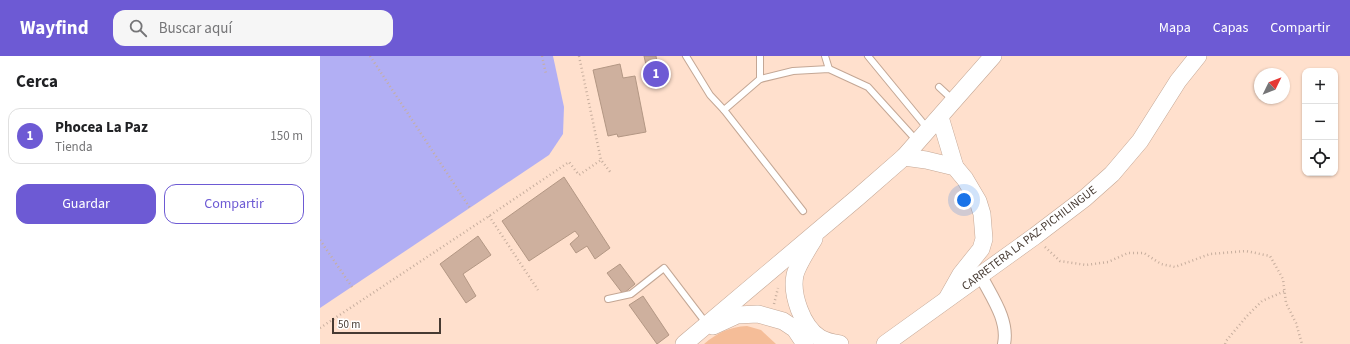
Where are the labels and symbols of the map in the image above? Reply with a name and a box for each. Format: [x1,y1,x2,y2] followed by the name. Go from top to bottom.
[643,59,669,89] pin: 1
[1254,68,1290,104] north arrow
[958,182,1100,295] street label: CARRETERA LA PAZ-PICHILINGUE
[954,190,974,210] your location
[332,316,441,335] scale bar

